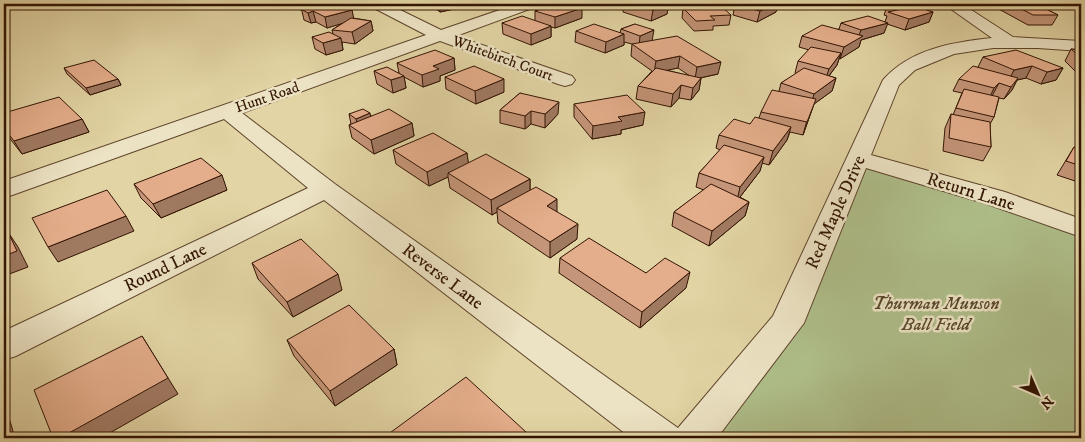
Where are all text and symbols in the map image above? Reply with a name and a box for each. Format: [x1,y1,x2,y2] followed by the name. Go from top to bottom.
[449,31,556,86] street label: Whitebirch Court
[233,78,302,117] street label: Hunt Road
[801,152,871,273] street label: Red Maple Drive
[924,168,1018,216] street label: Return Lane
[121,239,210,297] street label: Round Lane
[397,239,487,315] street label: Reverse Lane
[873,293,999,336] park label: Thurman Munson Ball Field
[1012,370,1062,420] north arrow
[1036,392,1057,413] text: N

